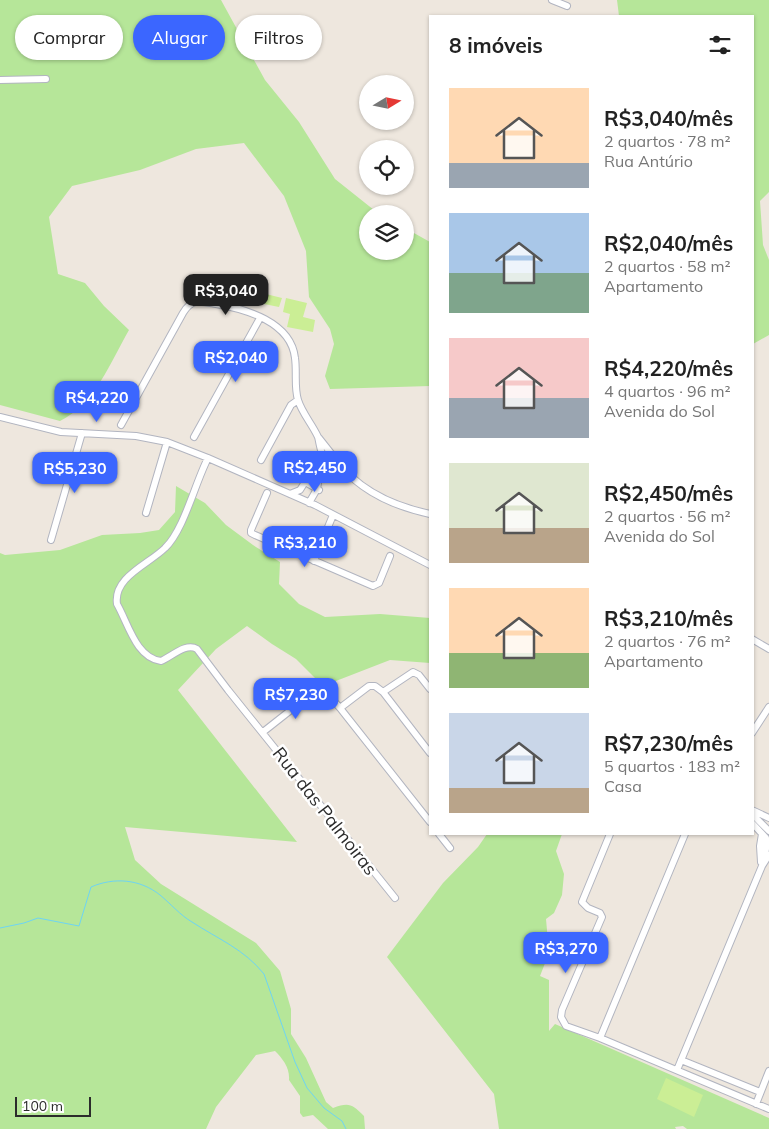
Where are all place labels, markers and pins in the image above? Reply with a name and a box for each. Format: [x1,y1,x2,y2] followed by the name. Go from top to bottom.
[180,274,272,316] pin: R$3,040
[190,340,282,383] pin: R$2,040
[51,380,143,423] pin: R$4,220
[269,450,361,493] pin: R$2,450
[29,452,121,494] pin: R$5,230
[259,526,351,568] pin: R$3,210
[250,678,342,720] pin: R$7,230
[520,932,612,974] pin: R$3,270

